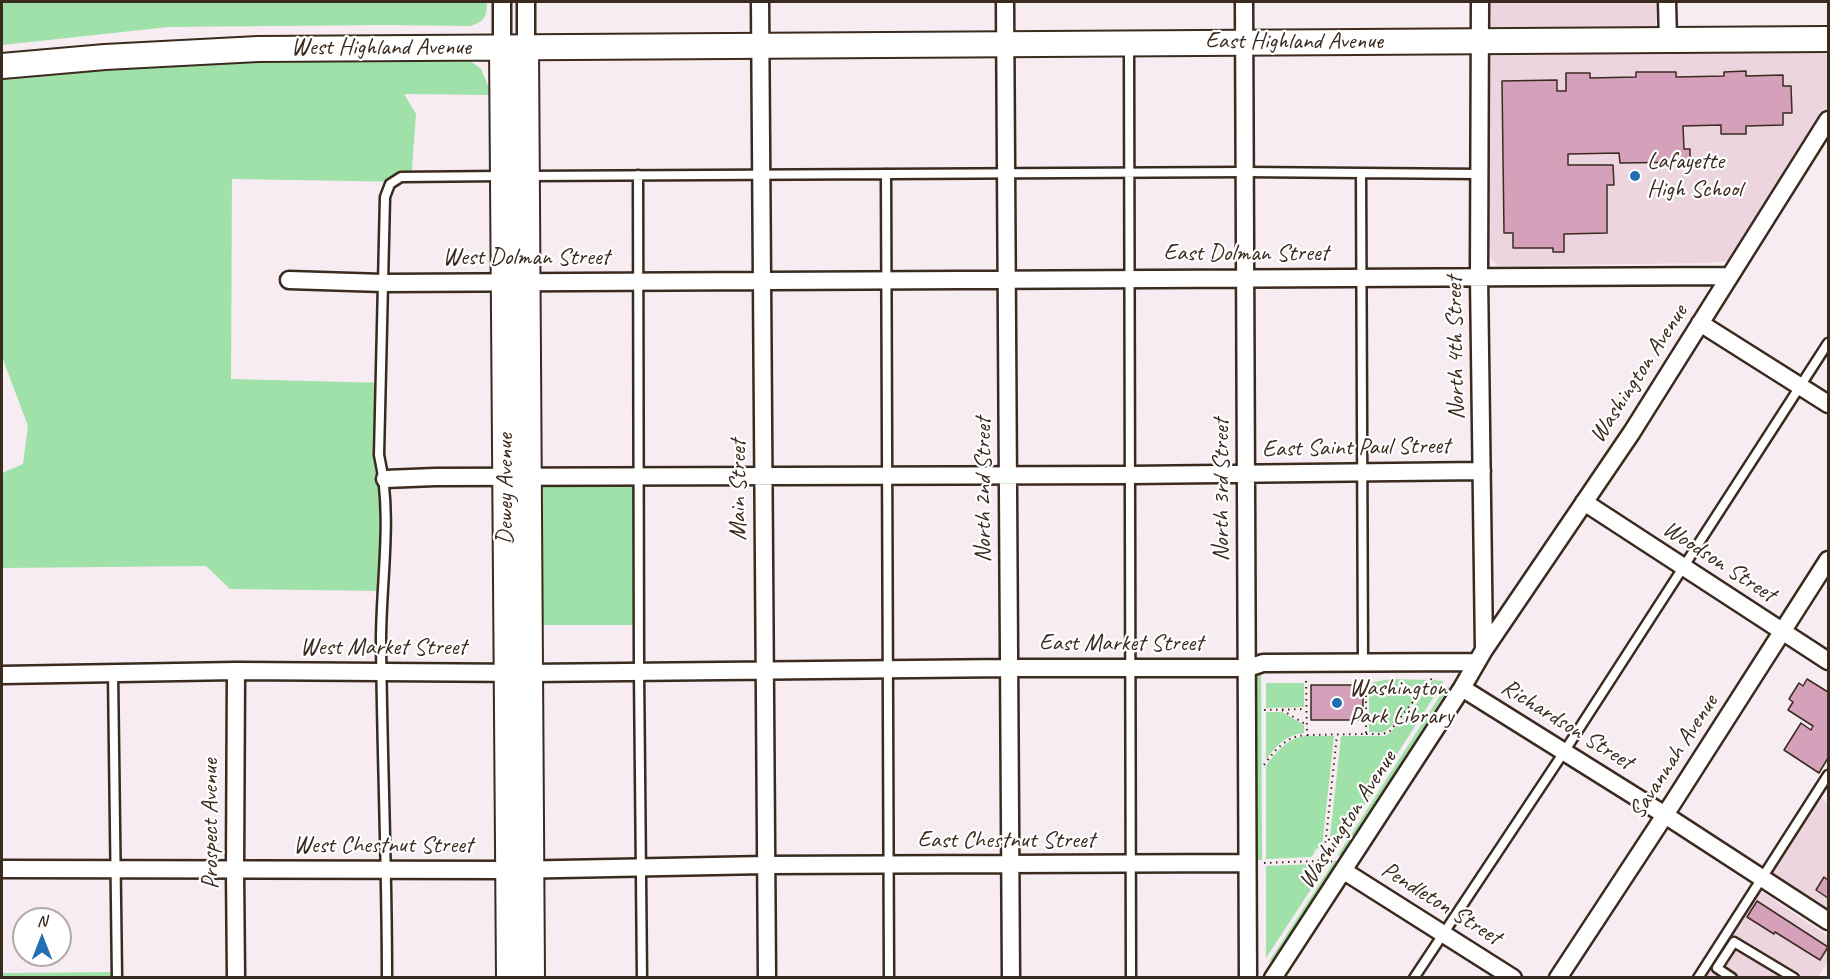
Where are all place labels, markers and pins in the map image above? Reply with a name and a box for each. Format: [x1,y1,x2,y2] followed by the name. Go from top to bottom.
[1647,148,1742,204] place label: Lafayette High School
[1628,169,1642,183] marker: Lafayette High School
[1349,675,1453,731] place label: Washington Park Library
[1330,696,1344,710] marker: Washington Park Library

